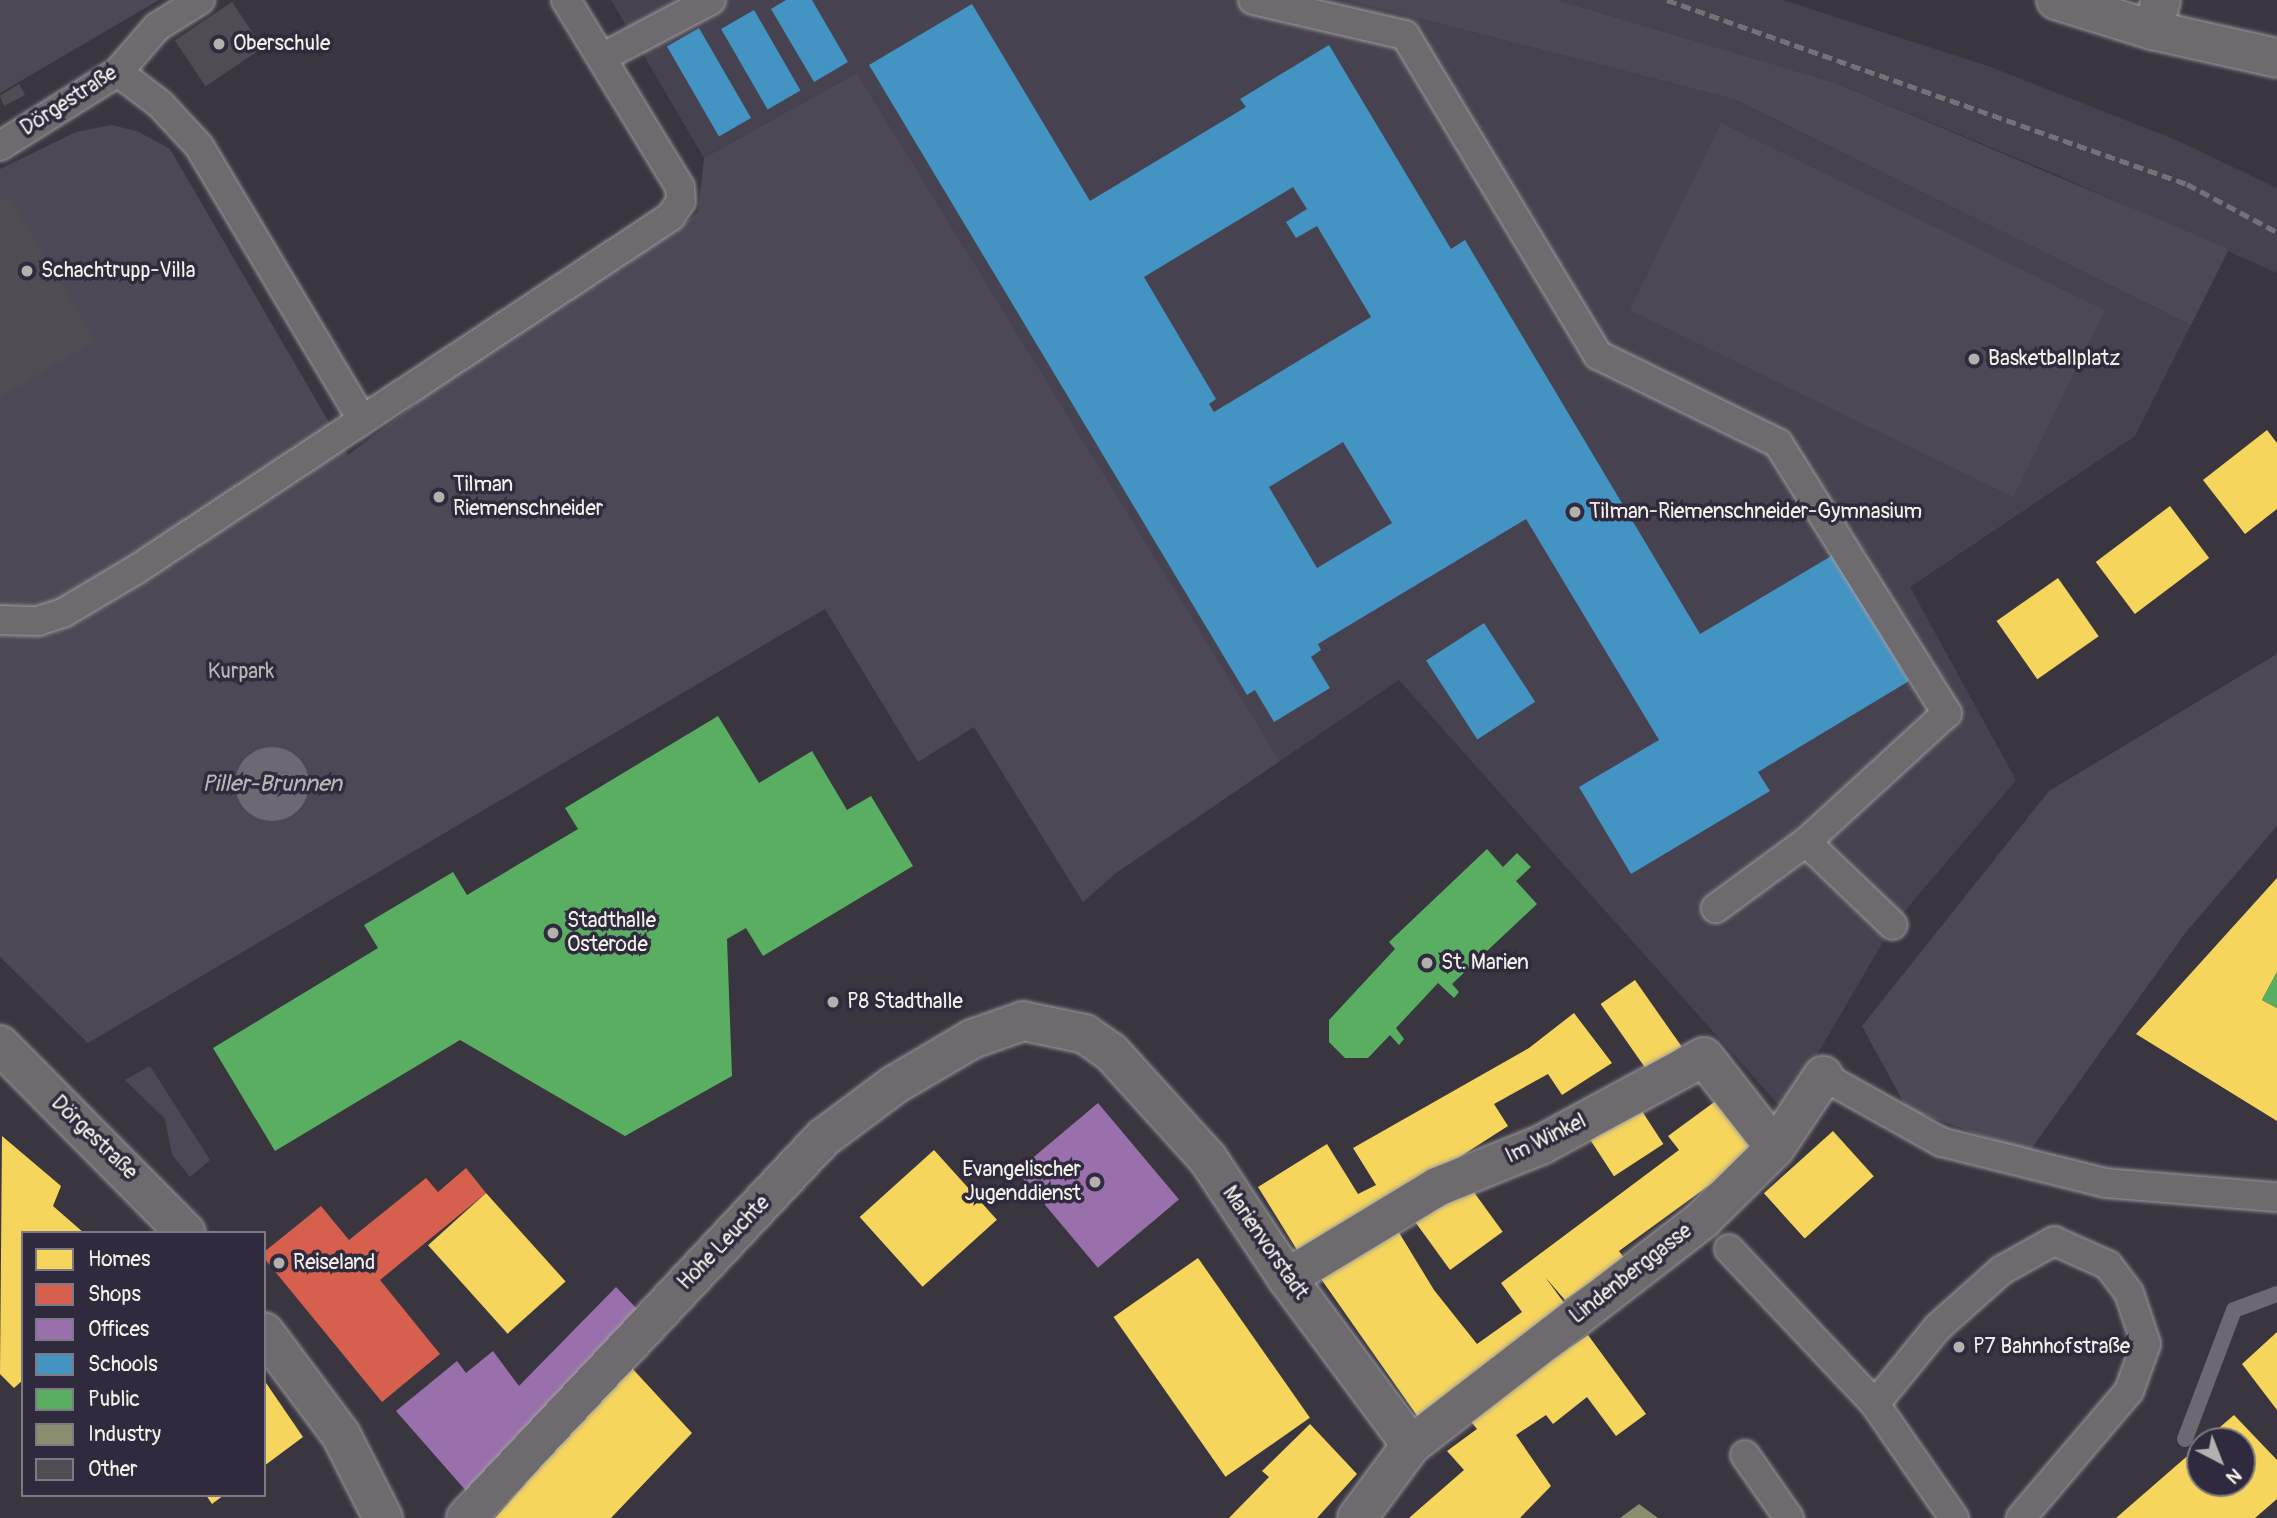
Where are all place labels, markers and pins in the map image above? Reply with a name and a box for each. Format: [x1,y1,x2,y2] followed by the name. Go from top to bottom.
[233,31,330,57] place label: Oberschule
[211,36,227,52] marker: Oberschule
[41,258,195,284] place label: Schachtrupp-Villa
[19,263,35,279] marker: Schachtrupp-Villa
[1988,346,2120,372] place label: Basketballplatz
[1966,351,1982,367] marker: Basketballplatz
[453,472,603,522] place label: Tilman Riemenschneider
[431,489,447,505] marker: Tilman Riemenschneider
[1589,499,1922,525] place label: Tilman-Riemenschneider-Gymnasium
[1567,504,1583,520] marker: Tilman-Riemenschneider-Gymnasium
[567,908,656,958] place label: Stadthalle Osterode
[545,925,561,941] marker: Stadthalle Osterode
[1441,950,1529,976] place label: St. Marien
[1419,955,1435,971] marker: St. Marien
[847,989,963,1015] place label: P8 Stadthalle
[825,994,841,1010] marker: P8 Stadthalle
[962,1157,1081,1207] place label: Evangelischer Jugenddienst
[1087,1174,1103,1190] marker: Evangelischer Jugenddienst
[293,1250,375,1276] place label: Reiseland
[271,1255,287,1271] marker: Reiseland
[1973,1334,2130,1360] place label: P7 Bahnhofstraße
[1951,1339,1967,1355] marker: P7 Bahnhofstraße

